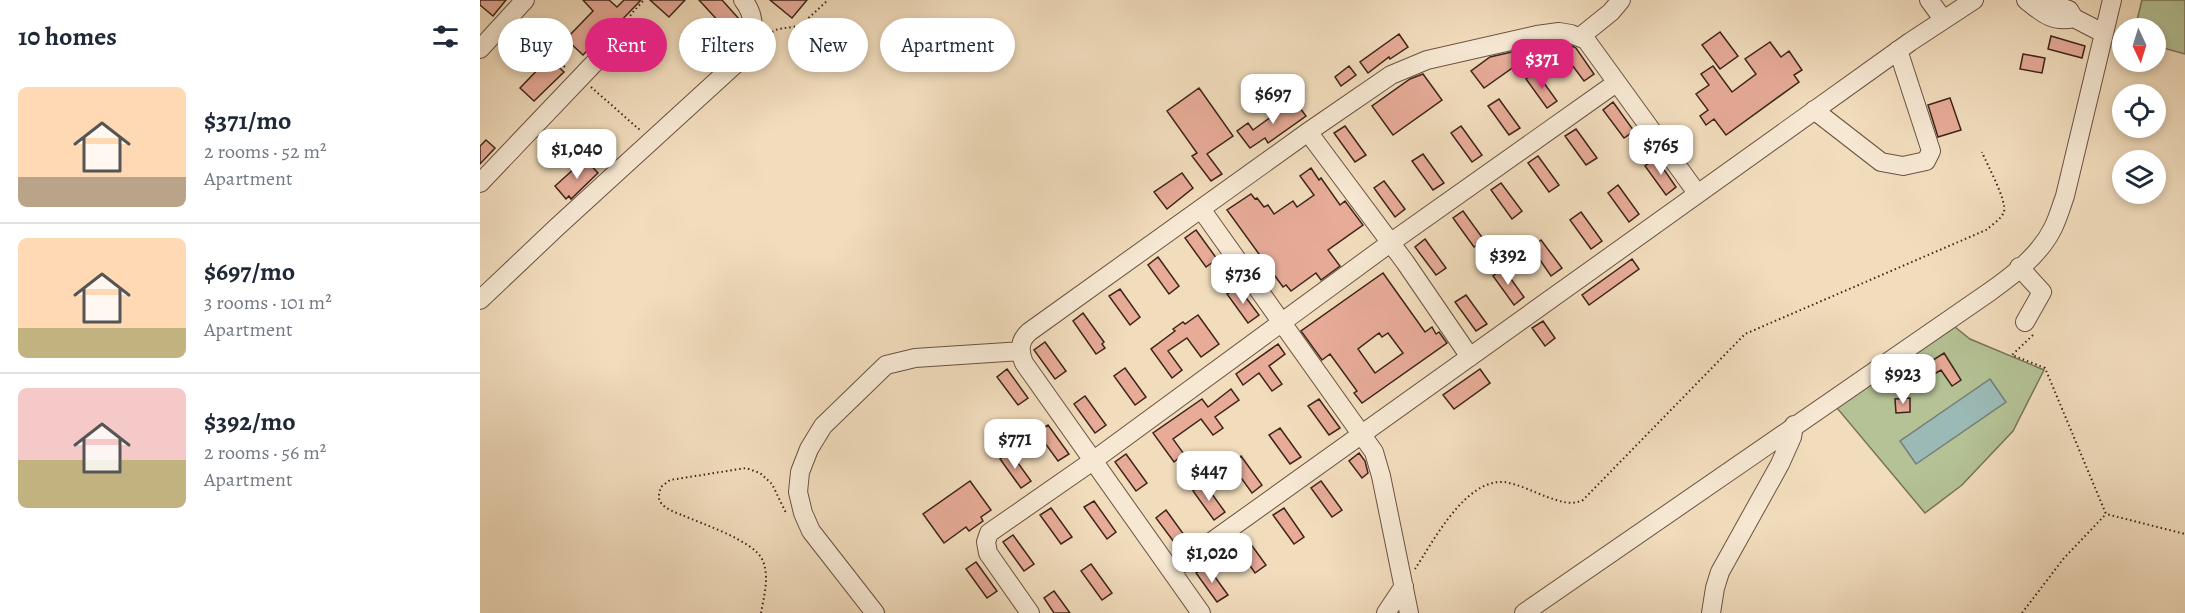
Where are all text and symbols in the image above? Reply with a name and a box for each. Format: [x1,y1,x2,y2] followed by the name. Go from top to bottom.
[498,18,573,72] chip: Buy
[585,18,667,72] chip: Rent
[679,18,776,72] chip: Filters
[788,18,868,72] chip: New
[880,18,1015,72] chip: Apartment
[2112,18,2166,72] north arrow
[2112,18,2166,204] map controls
[18,19,117,54] text: 10 homes
[429,20,462,53] icon: filters
[1506,39,1578,90] pin: $371
[1525,45,1559,72] text: $371
[1237,74,1309,125] pin: $697
[1255,80,1291,107] text: $697
[2112,84,2166,138] button: locate
[204,103,291,138] text: $371/mo
[66,111,138,183] icon: home
[1625,125,1697,176] pin: $765
[528,129,626,180] pin: $1,040
[1643,131,1679,158] text: $765
[551,135,603,162] text: $1,040
[204,138,327,165] text: 2 rooms · 52 m²
[2112,150,2166,204] button: layers
[204,165,293,192] text: Apartment
[1472,235,1544,286] pin: $392
[1490,241,1526,268] text: $392
[204,254,295,289] text: $697/mo
[1207,254,1279,305] pin: $736
[1225,260,1261,287] text: $736
[66,262,138,334] icon: home
[204,289,332,316] text: 3 rooms · 101 m²
[204,316,293,343] text: Apartment
[1867,354,1939,405] pin: $923
[1885,360,1921,387] text: $923
[204,404,296,439] text: $392/mo
[66,412,138,484] icon: home
[979,419,1051,470] pin: $771
[998,425,1032,452] text: $771
[204,439,326,466] text: 2 rooms · 56 m²
[1173,451,1245,502] pin: $447
[1191,457,1227,484] text: $447
[204,466,293,493] text: Apartment
[1163,533,1261,584] pin: $1,020
[1186,539,1238,566] text: $1,020

